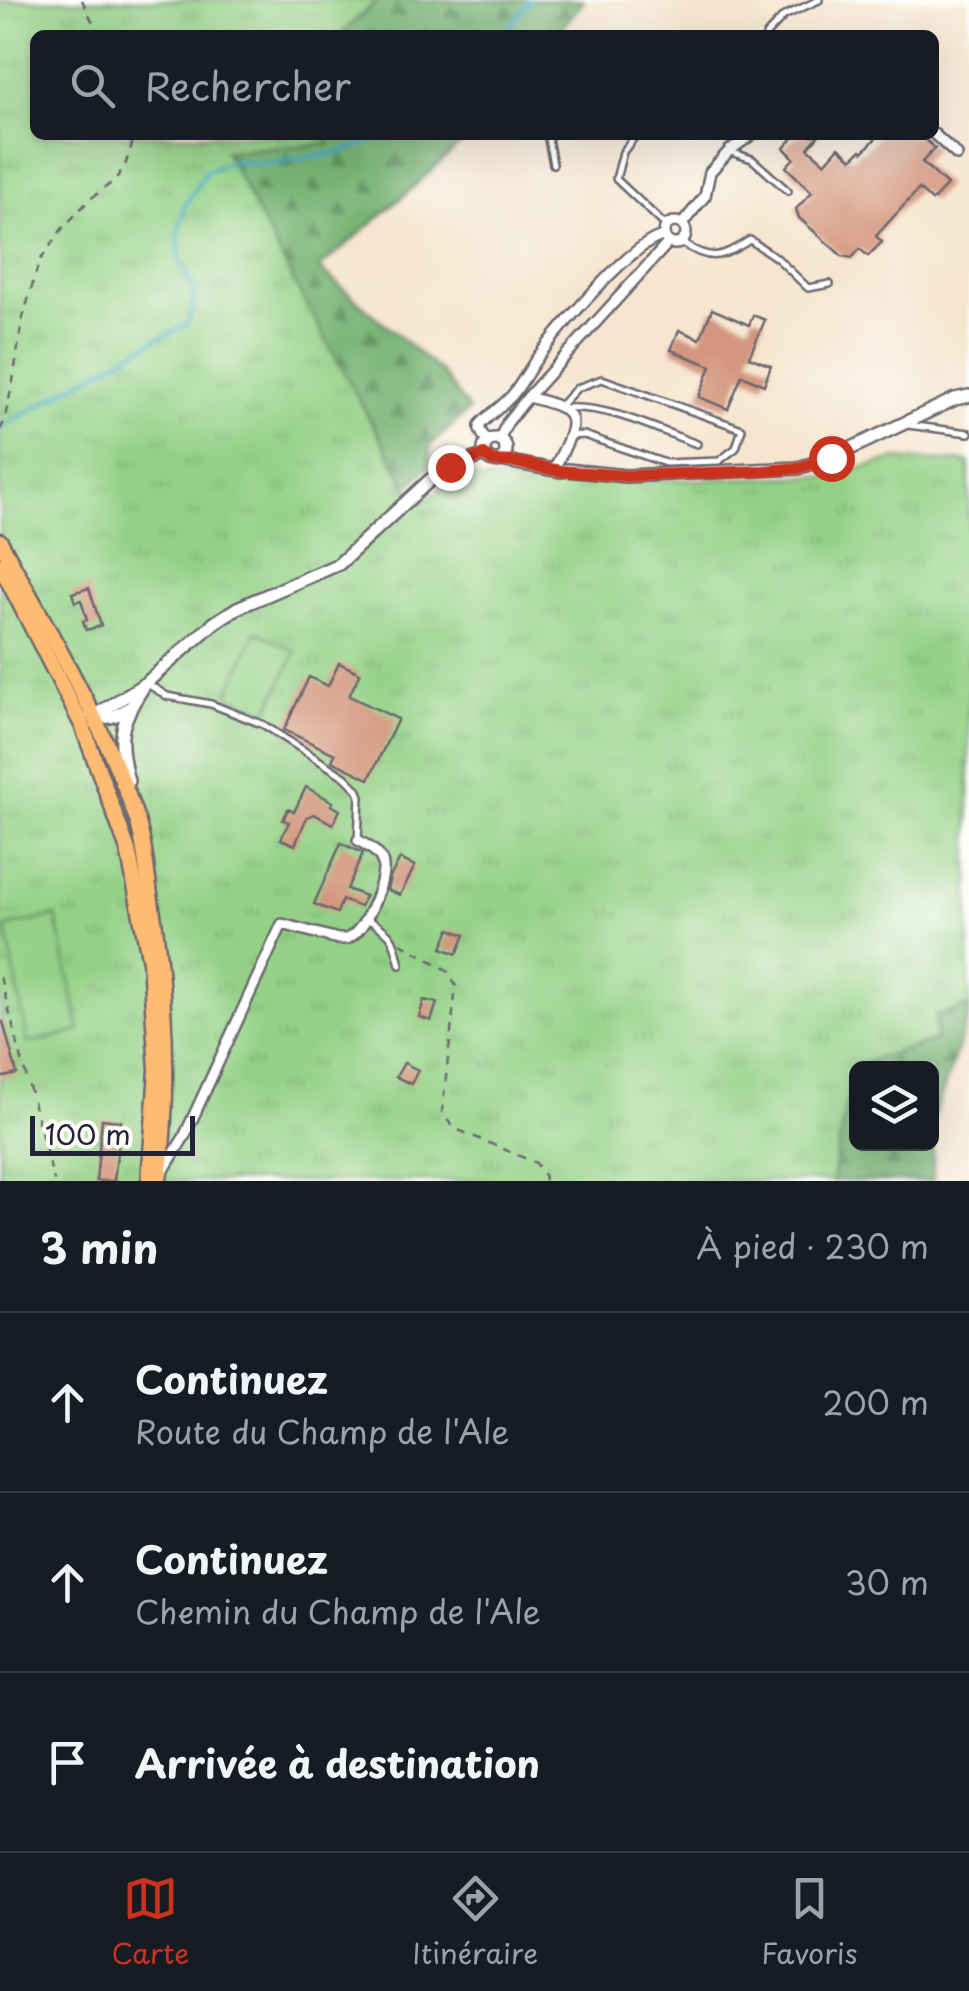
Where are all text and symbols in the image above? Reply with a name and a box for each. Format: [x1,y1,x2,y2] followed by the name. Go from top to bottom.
[30,30,939,140] search box
[145,57,351,114] text: Rechercher
[65,58,120,113] icon: search
[809,436,855,482] route start
[428,445,474,491] route end
[849,1061,939,1151] map controls
[849,1061,939,1151] button: layers
[30,1111,195,1156] scale bar
[45,1112,131,1155] text: 100 m
[40,1215,158,1278] text: 3 min
[696,1222,929,1270] text: À pied · 230 m
[135,1350,328,1407] text: Continuez
[40,1375,95,1430] icon: ahead
[822,1378,929,1426] text: 200 m
[135,1407,510,1455] text: Route du Champ de l'Ale
[135,1530,328,1587] text: Continuez
[40,1555,95,1610] icon: ahead
[845,1558,929,1606] text: 30 m
[135,1587,541,1635] text: Chemin du Champ de l'Ale
[135,1734,540,1791] text: Arrivée à destination
[40,1735,95,1790] icon: arrive
[112,1871,189,1974] tab: Carte
[412,1871,538,1974] tab: Itinéraire
[761,1871,857,1974] tab: Favoris

